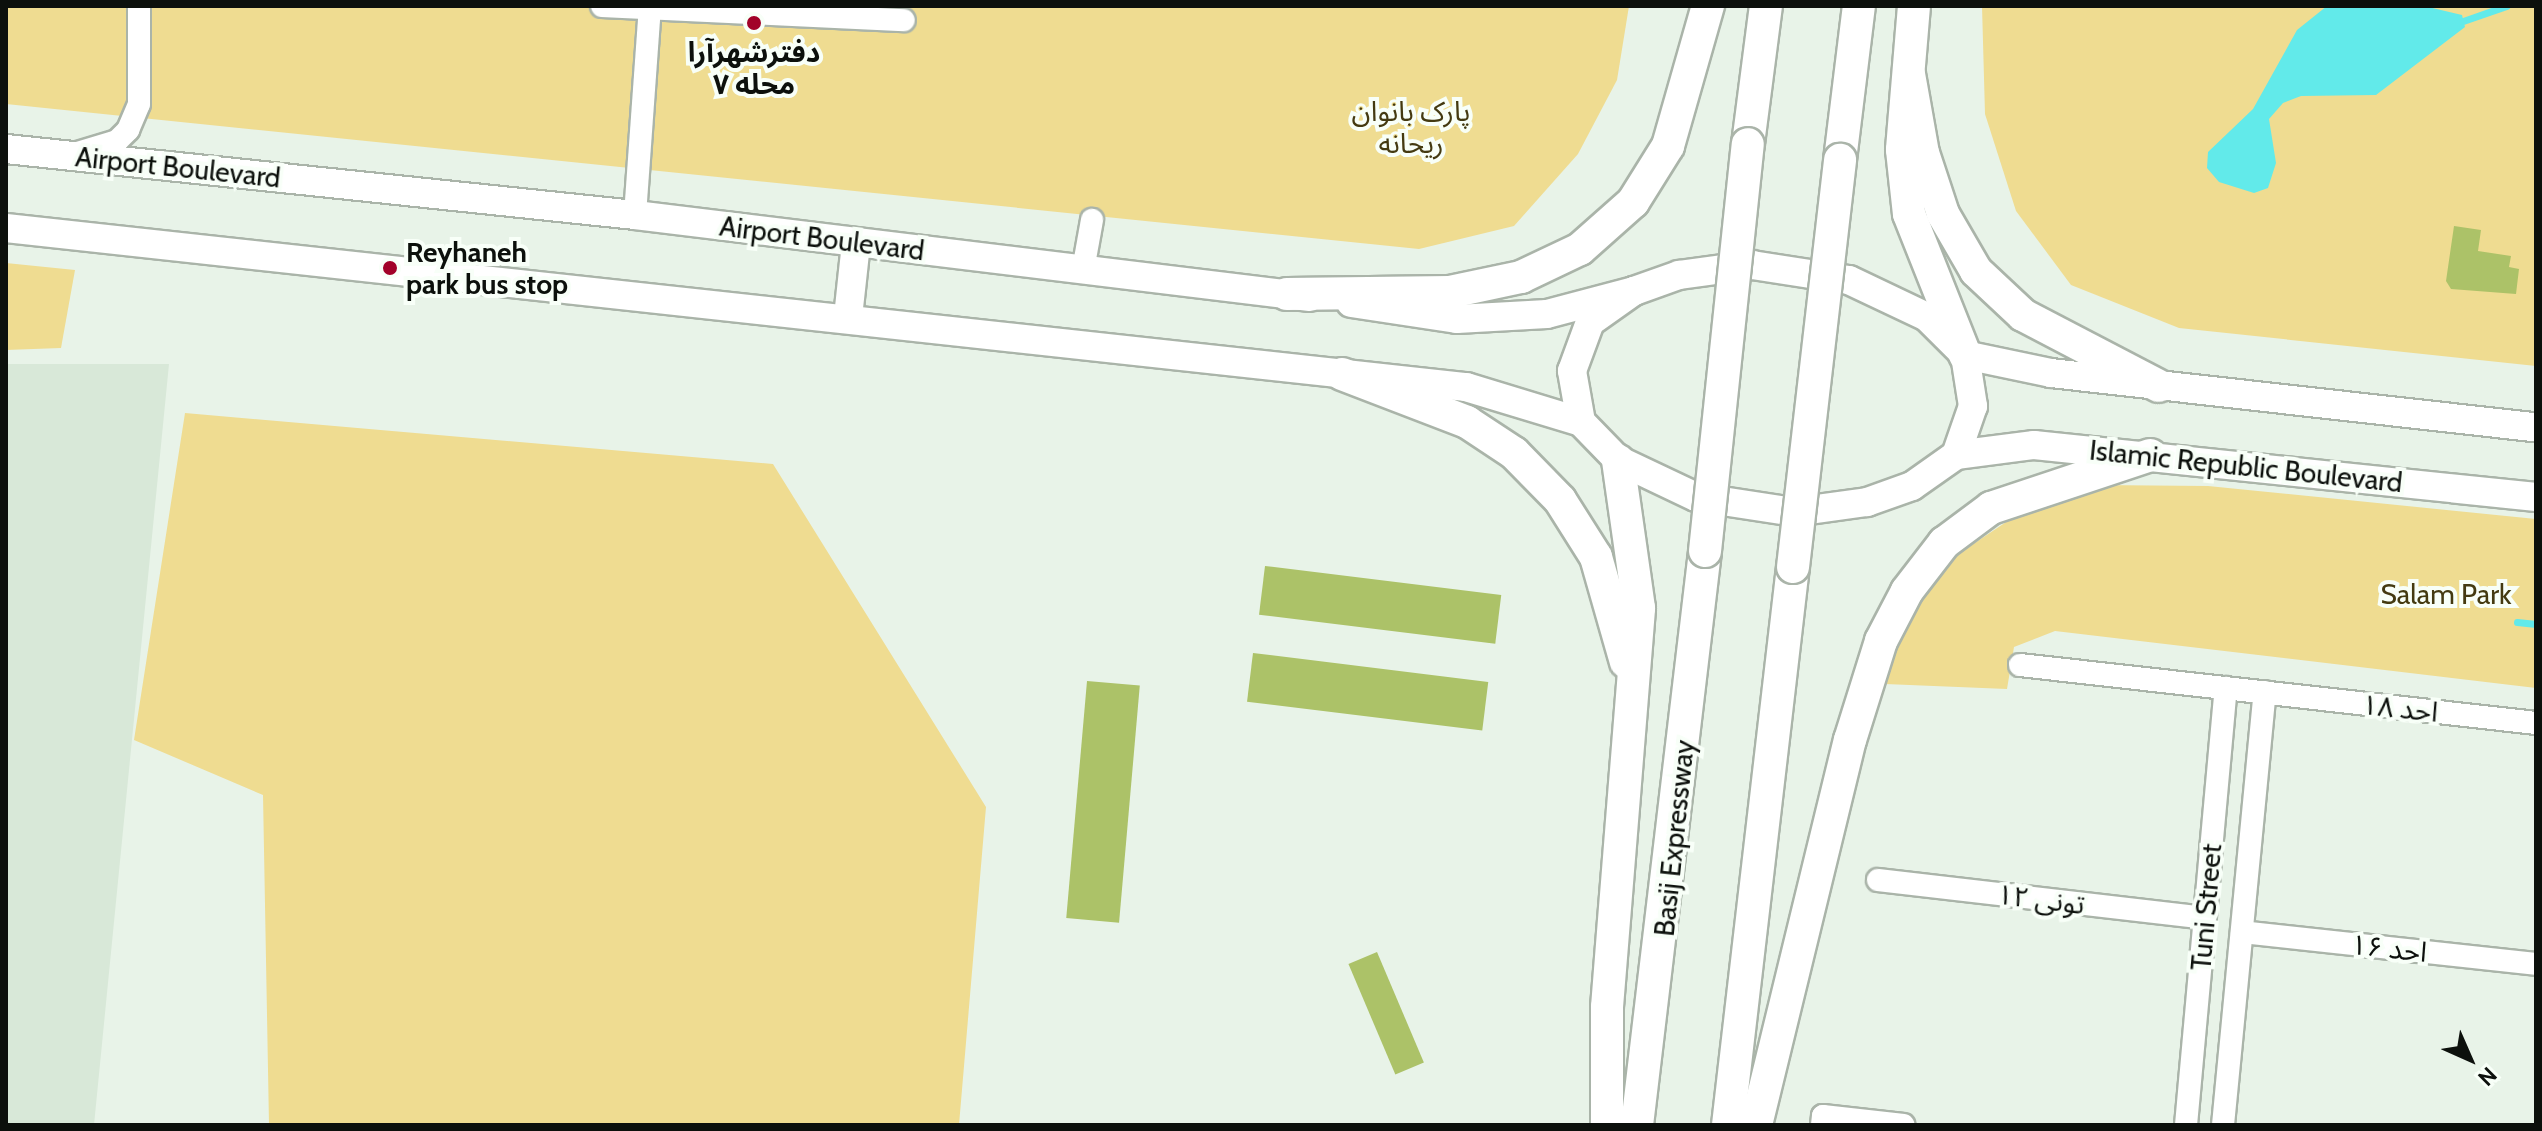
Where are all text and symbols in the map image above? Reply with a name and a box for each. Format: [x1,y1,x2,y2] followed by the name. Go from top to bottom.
[745,14,763,32] marker: دفترشهرآرا محله ۷
[688,35,820,101] place label: دفترشهرآرا محله ۷
[1352,94,1470,160] park label: پارک بانوان ریحانه
[74,140,282,194] street label: Airport Boulevard
[718,209,926,267] street label: Airport Boulevard
[406,235,568,301] place label: Reyhaneh park bus stop
[381,259,399,277] marker: Reyhaneh park bus stop
[2088,433,2404,499] street label: Islamic Republic Boulevard
[2380,577,2512,611] park label: Salam Park
[2360,687,2440,729] street label: احد ۱۸
[1647,738,1701,938] street label: Basij Expressway
[2184,842,2228,972] street label: Tuni Street
[1995,877,2087,921] street label: تونی ۱۲
[2349,927,2429,969] street label: احد ۱۶
[2430,1019,2510,1099] north arrow
[2472,1061,2502,1091] text: N

